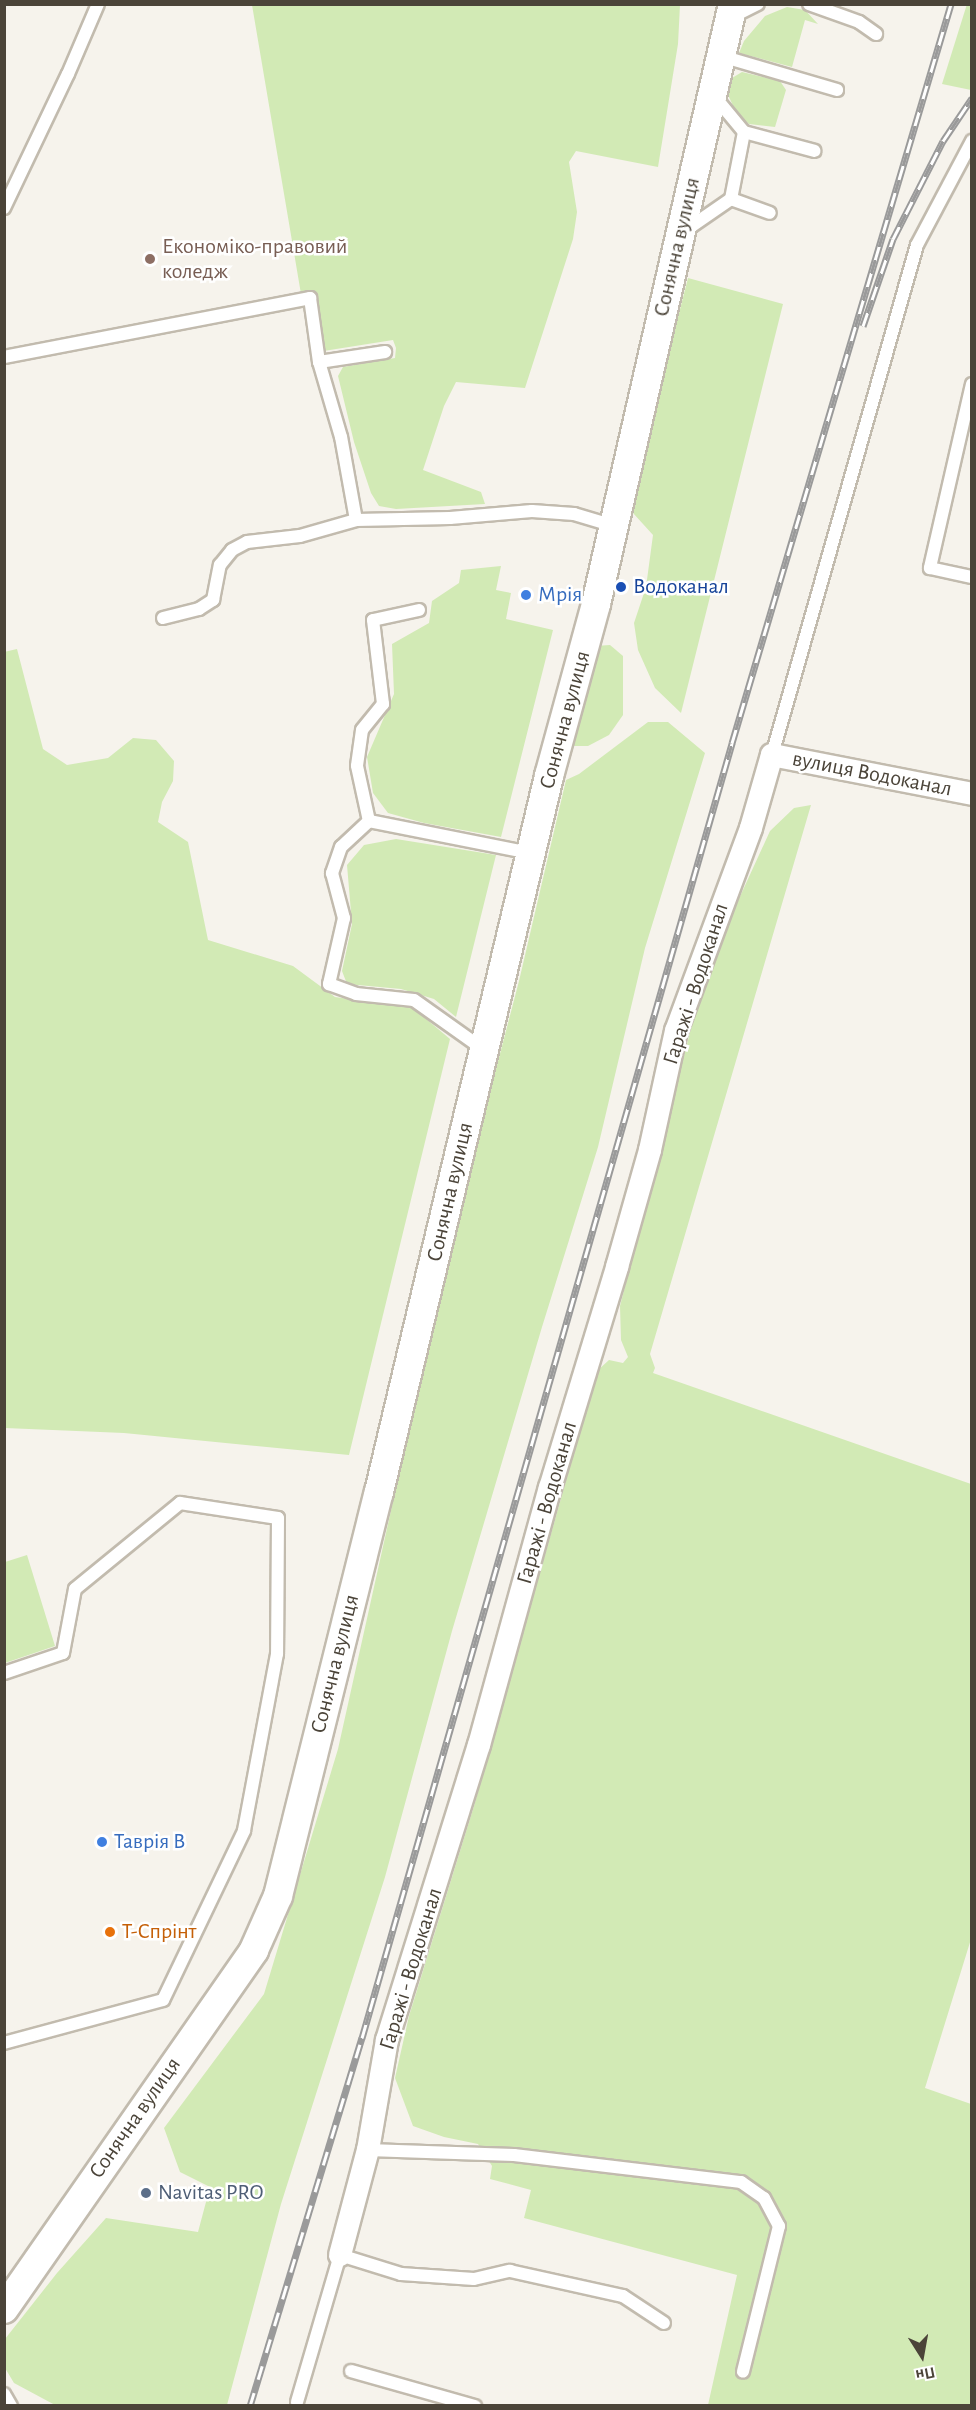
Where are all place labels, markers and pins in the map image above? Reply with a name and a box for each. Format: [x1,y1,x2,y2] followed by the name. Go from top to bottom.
[162,233,348,284] place label: Економіко-правовий коледж
[143,252,157,266] marker: Економіко-правовий коледж
[633,574,729,600] place label: Водоканал
[614,580,628,594] marker: Водоканал
[538,582,582,608] place label: Мрія
[519,588,533,602] marker: Мрія
[114,1829,185,1855] place label: Таврія В
[95,1835,109,1849] marker: Таврія В
[122,1919,196,1945] place label: Т-Спрінт
[103,1925,117,1939] marker: Т-Спрінт
[158,2180,263,2206] place label: Navitas PRO
[139,2186,153,2200] marker: Navitas PRO

